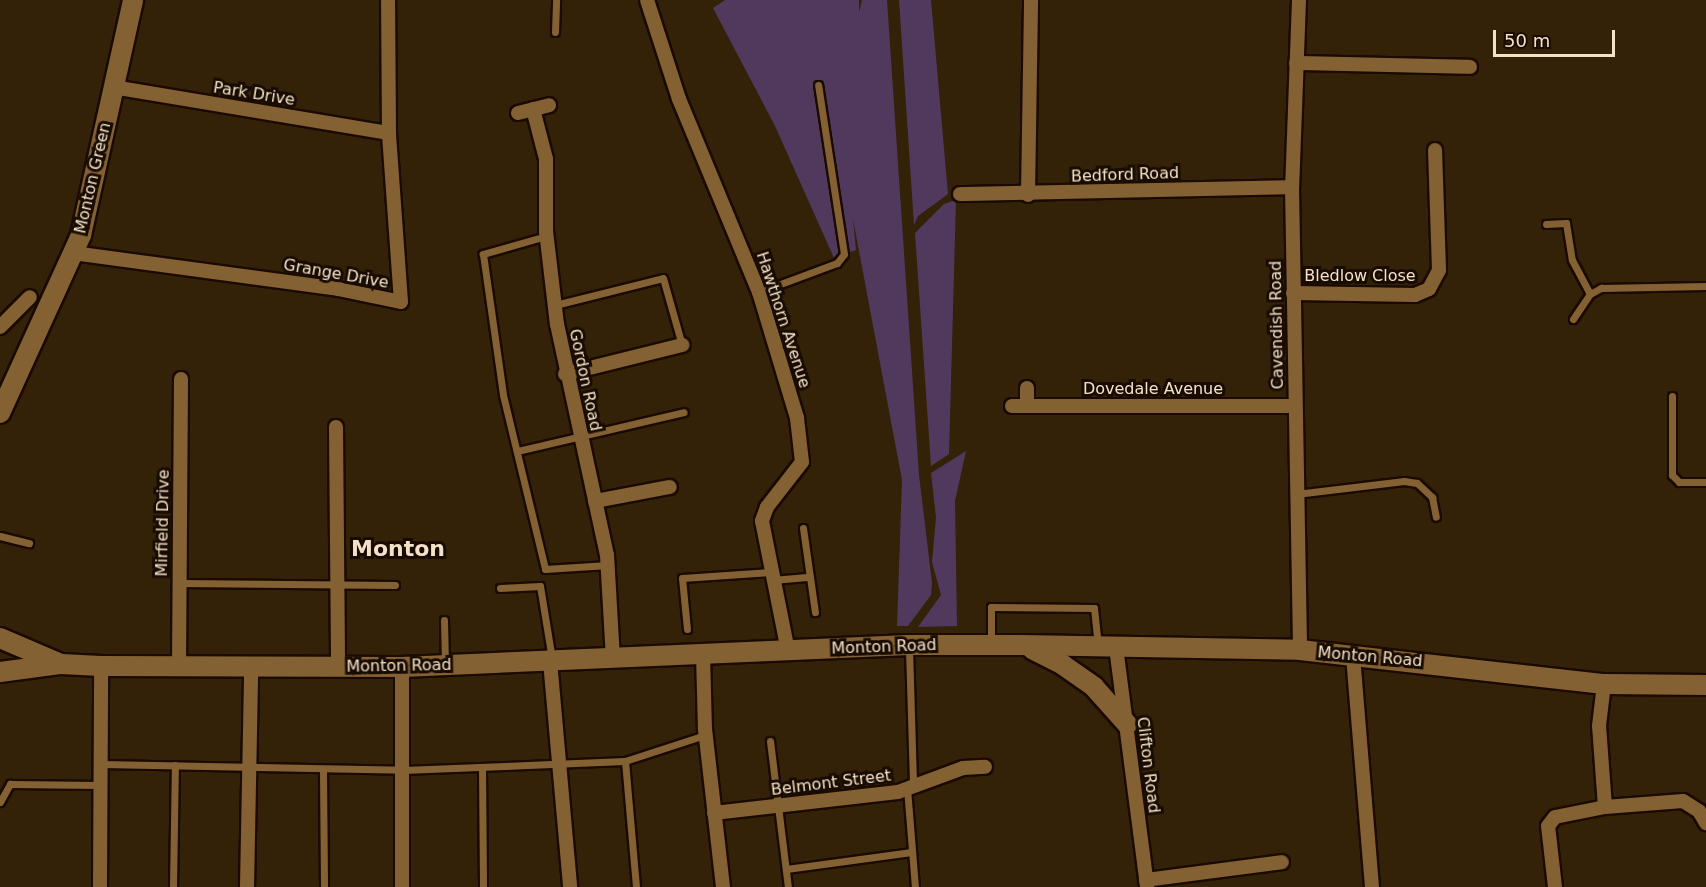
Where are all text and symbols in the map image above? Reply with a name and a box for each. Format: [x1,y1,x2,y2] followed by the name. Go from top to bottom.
[1496,18,1618,56] scale bar
[1504,30,1550,51] text: 50 m
[212,78,296,110] street label: Park Drive
[71,121,115,235] street label: Monton Green
[1071,164,1179,186] street label: Bedford Road
[752,249,814,391] street label: Hawthorn Avenue
[282,255,390,293] street label: Grange Drive
[1266,260,1288,390] street label: Cavendish Road
[1304,266,1416,286] street label: Bledlow Close
[565,327,605,433] street label: Gordon Road
[1083,379,1223,399] street label: Dovedale Avenue
[152,469,174,577] street label: Mirfield Drive
[351,536,445,562] district label: Monton
[831,636,937,658] street label: Monton Road
[1317,643,1423,671] street label: Monton Road
[346,655,452,677] street label: Monton Road
[1133,716,1163,814] street label: Clifton Road
[770,766,892,800] street label: Belmont Street

